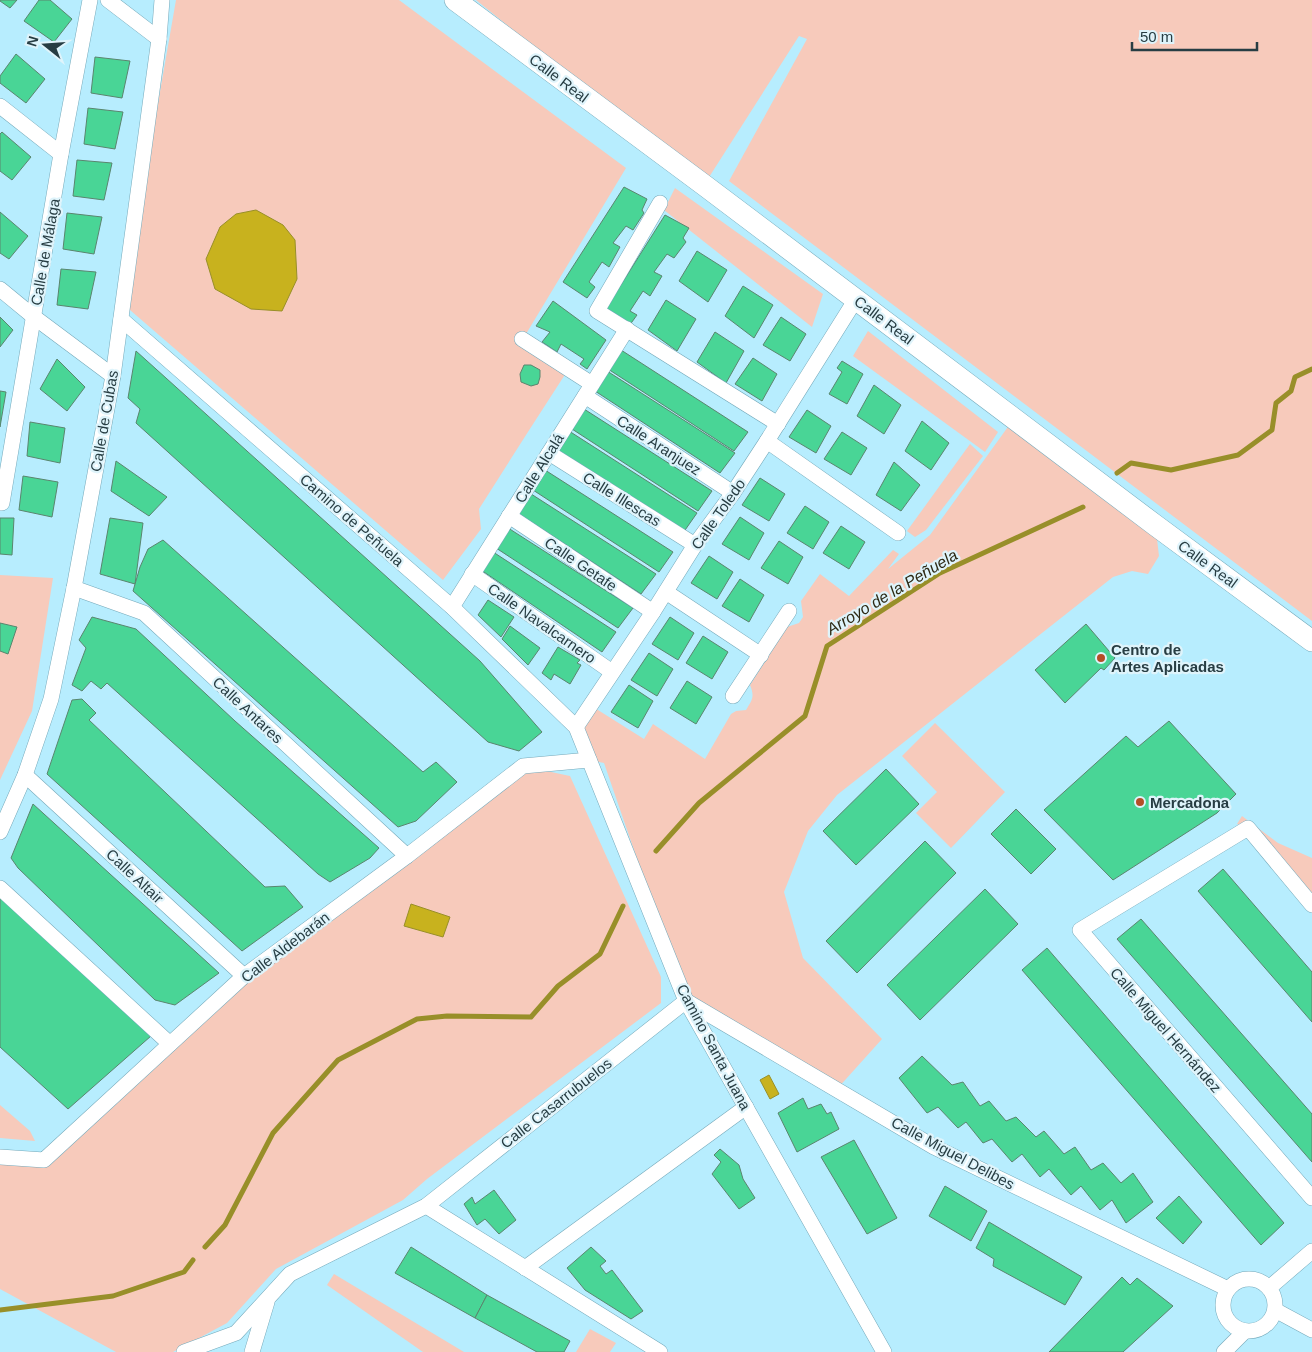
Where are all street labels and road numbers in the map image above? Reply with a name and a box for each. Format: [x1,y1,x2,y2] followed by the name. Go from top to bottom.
[526,50,592,106] street label: Calle Real
[27,197,63,307] street label: Calle de Málaga
[851,292,917,348] street label: Calle Real
[87,369,121,473] street label: Calle de Cubas
[614,412,704,478] street label: Calle Aranjuez
[511,430,567,506] street label: Calle Alcalá
[580,468,664,530] street label: Calle Illescas
[297,470,408,570] street label: Camino de Peñuela
[687,475,749,553] street label: Calle Toledo
[542,534,620,594] street label: Calle Getafe
[1175,537,1241,591] street label: Calle Real
[485,579,599,667] street label: Calle Navalcarnero
[210,673,286,747] street label: Calle Antares
[103,845,167,907] street label: Calle Altair
[238,908,332,986] street label: Calle Aldebarán
[1107,964,1225,1096] street label: Calle Miguel Hernández
[674,981,755,1113] street label: Camino Santa Juana
[497,1054,615,1152] street label: Calle Casarrubuelos
[889,1113,1017,1193] street label: Calle Miguel Delibes

